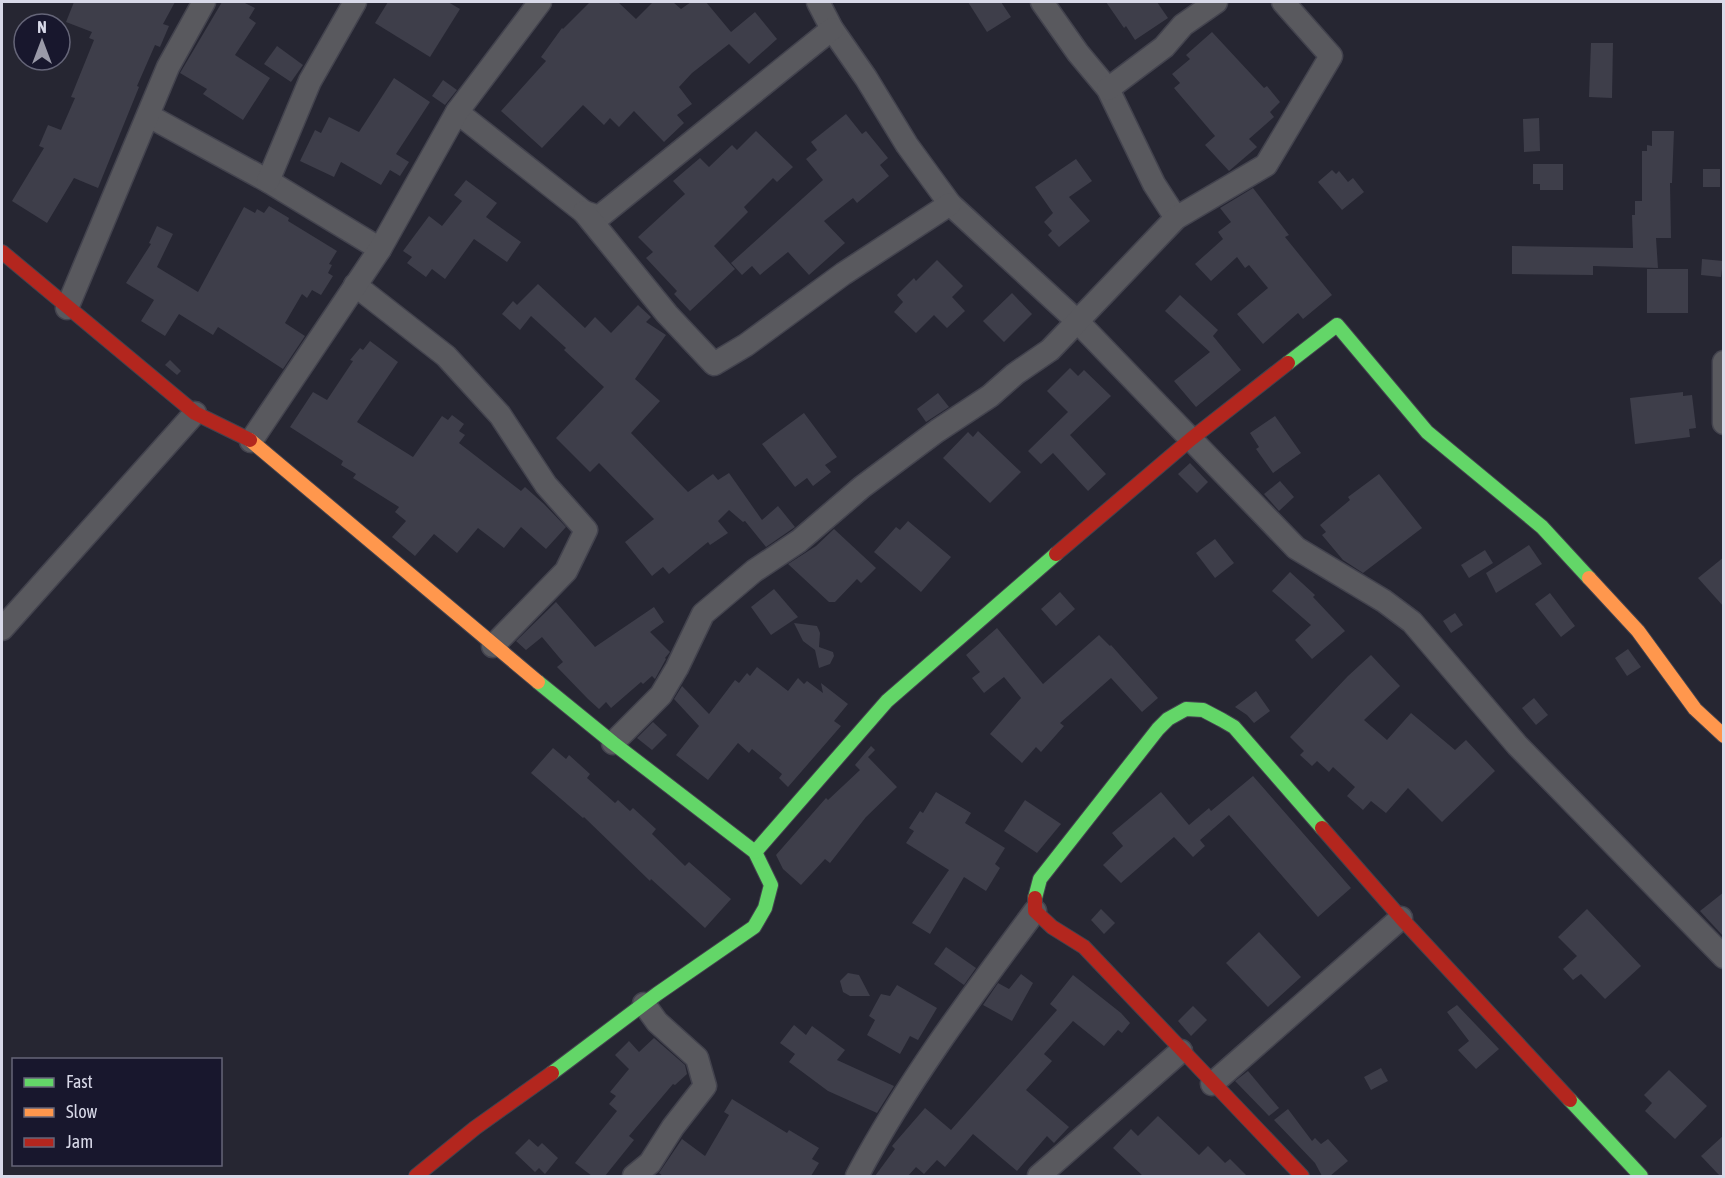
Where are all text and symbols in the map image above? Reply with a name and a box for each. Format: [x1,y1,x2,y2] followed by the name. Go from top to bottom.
[12,12,72,72] north arrow
[37,18,47,36] text: N
[12,1058,222,1166] legend
[66,1071,93,1092] text: Fast
[66,1101,97,1122] text: Slow
[66,1131,93,1152] text: Jam

